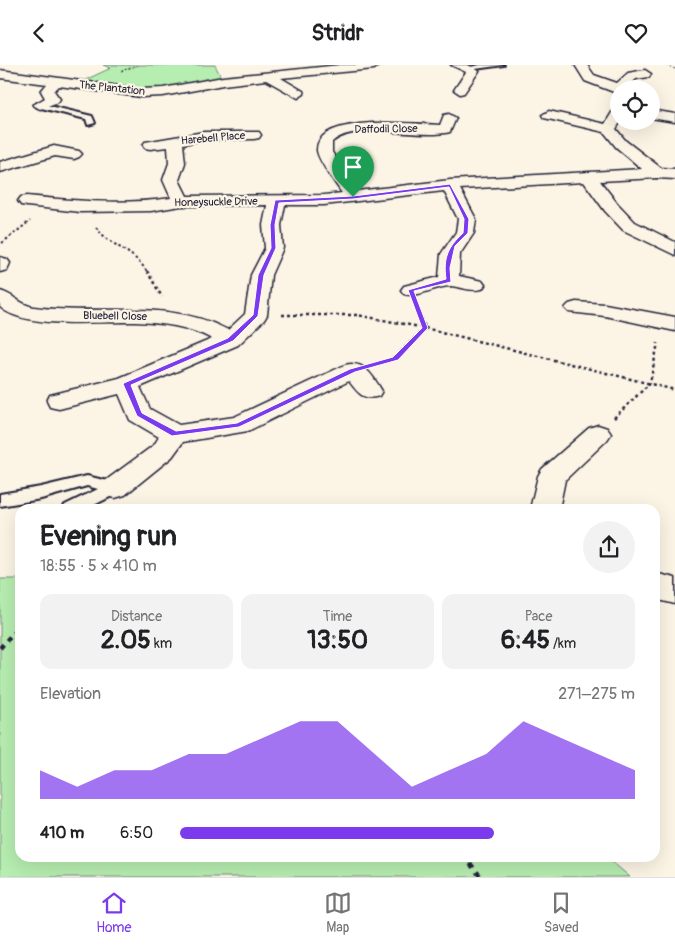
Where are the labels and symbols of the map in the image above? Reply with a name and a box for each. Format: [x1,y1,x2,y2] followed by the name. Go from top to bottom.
[78,78,146,98] street label: The Plantation
[354,122,418,136] street label: Daffodil Close
[180,129,246,147] street label: Harebell Place
[332,146,374,197] pin
[174,195,258,209] street label: Honeysuckle Drive
[83,309,148,323] street label: Bluebell Close

